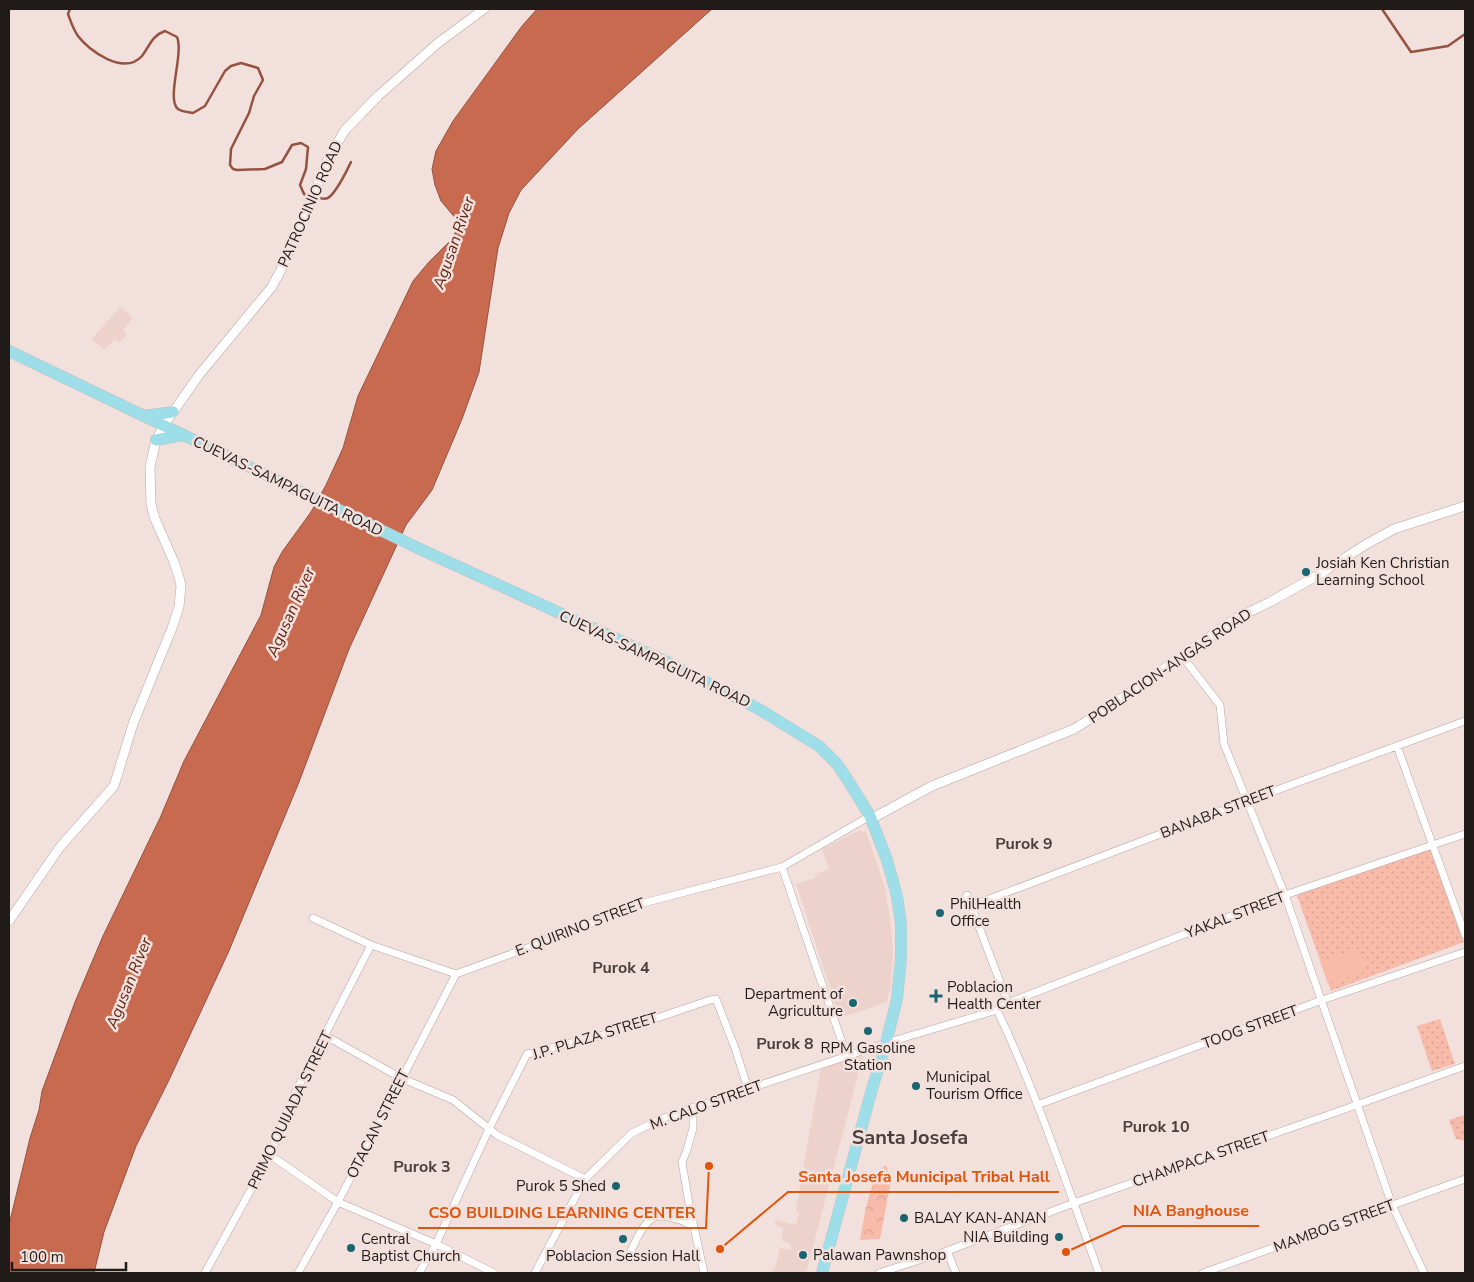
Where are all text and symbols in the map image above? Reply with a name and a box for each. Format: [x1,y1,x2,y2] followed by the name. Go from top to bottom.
[273,138,347,270] street label: PATROCINIO ROAD
[428,193,480,293] water label: Agusan River
[190,431,386,541] street label: CUEVAS-SAMPAGUITA ROAD
[1315,553,1450,590] place label: Josiah Ken Christian Learning School
[261,562,321,661] water label: Agusan River
[1300,566,1312,578] marker: Josiah Ken Christian Learning School
[1085,604,1255,728] street label: POBLACION-ANGAS ROAD
[556,606,754,712] street label: CUEVAS-SAMPAGUITA ROAD
[1157,781,1279,843] street label: BANABA STREET
[995,833,1053,855] district label: Purok 9
[1181,887,1288,944] street label: YAKAL STREET
[512,893,648,961] street label: E. QUIRINO STREET
[950,894,1021,931] place label: PhilHealth Office
[934,907,946,919] marker: PhilHealth Office
[100,933,158,1033] water label: Agusan River
[592,957,650,979] district label: Purok 4
[947,977,1042,1014] place label: Poblacion Health Center
[744,984,844,1021] place label: Department of Agriculture
[929,989,943,1003] marker: Poblacion Health Center
[847,997,859,1009] marker: Department of Agriculture
[1199,1000,1301,1054] street label: TOOG STREET
[529,1007,660,1065] street label: J.P. PLAZA STREET
[862,1025,874,1037] marker: RPM Gasoline Station
[243,1028,337,1192] street label: PRIMO QUIJADA STREET
[756,1033,814,1055] district label: Purok 8
[820,1038,916,1075] place label: RPM Gasoline Station
[342,1066,414,1182] street label: OTACAN STREET
[926,1067,1023,1104] place label: Municipal Tourism Office
[647,1075,765,1135] street label: M. CALO STREET
[910,1080,922,1092] marker: Municipal Tourism Office
[1122,1116,1190,1138] district label: Purok 10
[852,1124,968,1151] district label: Santa Josefa
[1130,1126,1272,1192] street label: CHAMPACA STREET
[393,1156,451,1178] district label: Purok 3
[788,1161,1059,1192] callout: Santa Josefa Municipal Tribal Hall
[798,1166,1050,1188] text: Santa Josefa Municipal Tribal Hall
[516,1176,606,1196] place label: Purok 5 Shed
[610,1180,622,1192] marker: Purok 5 Shed
[1123,1195,1259,1226] callout: NIA Banghouse
[1271,1195,1397,1257] street label: MAMBOG STREET
[418,1197,706,1228] callout: CSO BUILDING LEARNING CENTER
[1133,1200,1249,1222] text: NIA Banghouse
[428,1202,696,1224] text: CSO BUILDING LEARNING CENTER
[914,1208,1047,1228] place label: BALAY KAN-ANAN
[898,1212,910,1224] marker: BALAY KAN-ANAN
[963,1227,1049,1247] place label: NIA Building
[361,1229,461,1266] place label: Central Baptist Church
[1053,1231,1065,1243] marker: NIA Building
[617,1233,629,1245] marker: Poblacion Session Hall
[12,1240,126,1272] scale bar
[345,1242,357,1254] marker: Central Baptist Church
[813,1245,946,1265] place label: Palawan Pawnshop
[546,1246,700,1266] place label: Poblacion Session Hall
[20,1247,64,1267] text: 100 m
[797,1249,809,1261] marker: Palawan Pawnshop

